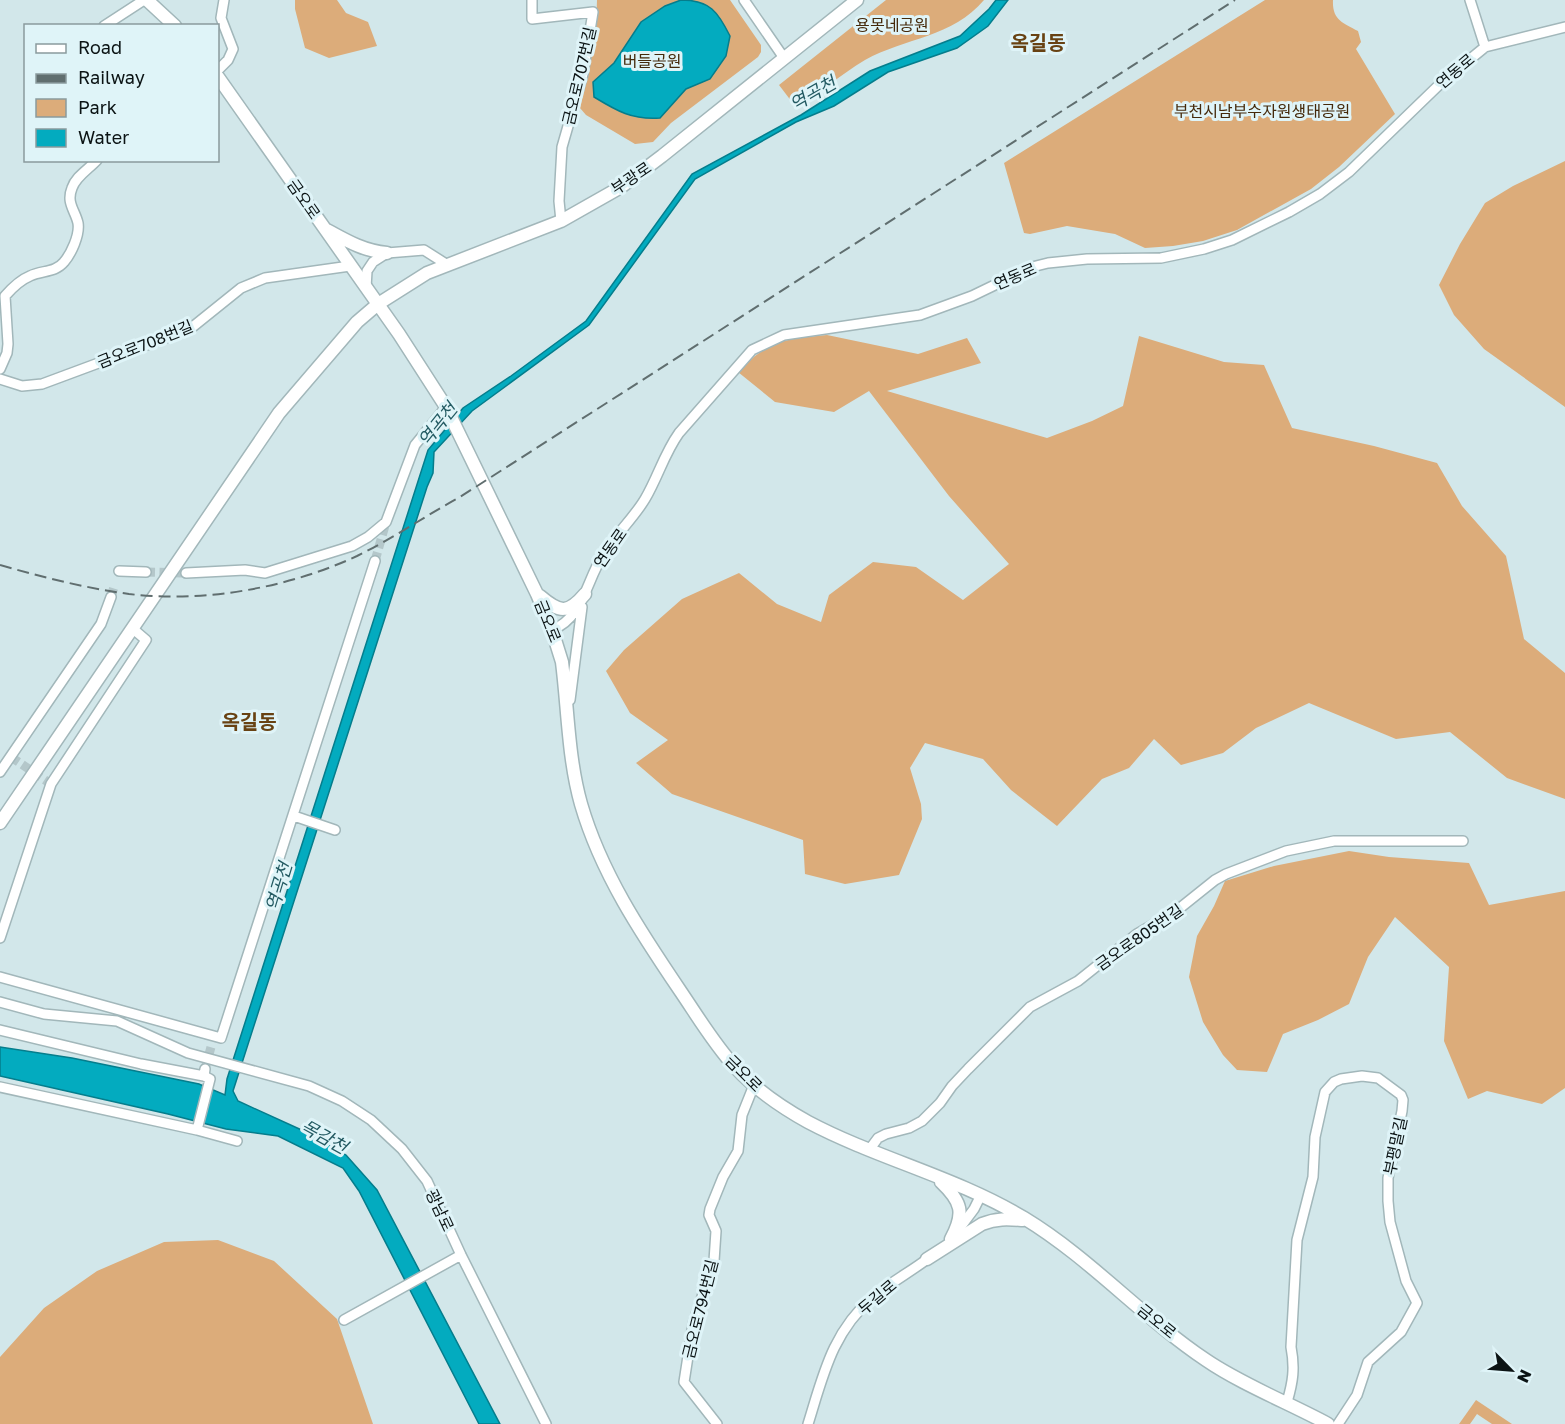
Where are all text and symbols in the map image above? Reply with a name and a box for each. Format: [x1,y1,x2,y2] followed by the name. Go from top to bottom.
[855,15,929,35] park label: 용못네공원
[24,24,219,162] legend
[558,25,600,127] street label: 금오로707번길
[1010,30,1066,54] district label: 옥길동
[78,36,122,58] text: Road
[1432,49,1479,93] street label: 연동로
[623,51,681,71] park label: 버들공원
[78,66,145,88] text: Railway
[785,70,842,115] water label: 역곡천
[78,96,117,118] text: Park
[1174,101,1350,121] park label: 부천시남부수자원생태공원
[78,126,129,148] text: Water
[607,157,655,199] street label: 부광로
[283,175,325,223] street label: 금오로
[991,258,1039,294] street label: 연동로
[94,316,196,372] street label: 금오로708번길
[413,396,463,451] water label: 역곡천
[589,524,631,572] street label: 연동로
[530,597,566,645] street label: 금오로
[221,709,277,733] district label: 옥길동
[260,857,297,914] water label: 역곡천
[1091,899,1187,975] street label: 금오로805번길
[721,1050,767,1096] street label: 금오로
[297,1114,354,1159] water label: 목감천
[1379,1115,1411,1177] street label: 부평말길
[422,1186,459,1234] street label: 광남로
[678,1257,722,1361] street label: 금오로794번길
[854,1275,901,1319] street label: 두길로
[1134,1299,1181,1343] street label: 금오로
[1481,1340,1541,1400] north arrow
[1513,1367,1536,1386] text: N

